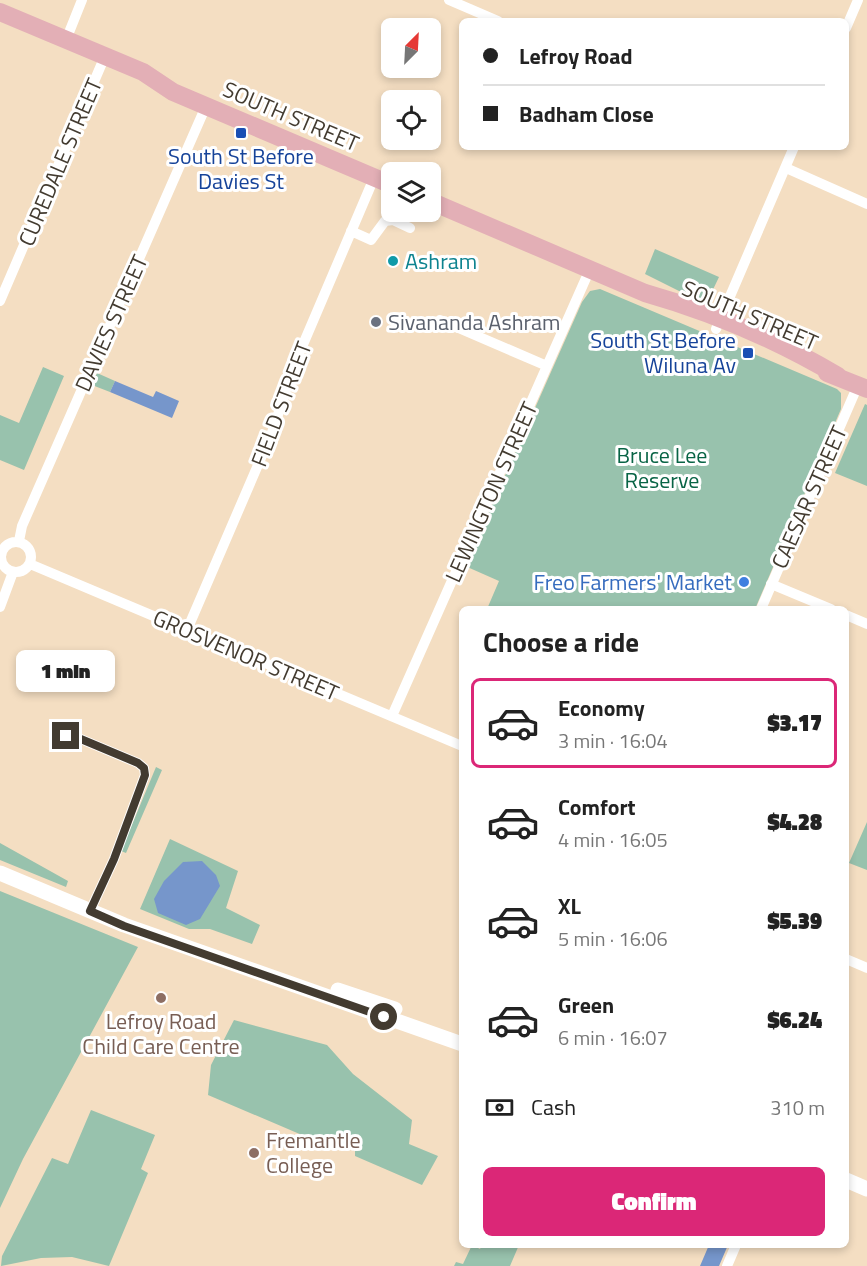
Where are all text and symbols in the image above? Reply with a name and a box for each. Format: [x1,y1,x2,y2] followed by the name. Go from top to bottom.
[381,18,441,78] north arrow
[381,18,441,222] map controls
[519,39,632,73] text: Lefroy Road
[9,72,111,251] street label: CUREDALE STREET
[218,72,365,160] street label: SOUTH STREET
[381,90,441,150] button: locate
[519,97,654,131] text: Badham Close
[234,126,248,140] marker: South St Before Davies St
[168,139,314,198] place label: South St Before Davies St
[381,162,441,222] button: layers
[405,244,477,278] place label: Ashram
[66,249,156,397] street label: DAVIES STREET
[386,254,400,268] marker: Ashram
[677,271,824,359] street label: SOUTH STREET
[388,305,561,339] place label: Sivananda Ashram
[369,315,383,329] marker: Sivananda Ashram
[590,323,736,382] place label: South St Before Wiluna Av
[242,336,321,472] street label: FIELD STREET
[741,346,755,360] marker: South St Before Wiluna Av
[436,396,546,588] street label: LEWINGTON STREET
[762,420,856,574] street label: CAESAR STREET
[617,438,707,497] park label: Bruce Lee Reserve
[534,565,732,599] place label: Freo Farmers' Market
[737,575,751,589] marker: Freo Farmers' Market
[148,600,345,710] street label: GROSVENOR STREET
[483,621,639,662] text: Choose a ride
[16,649,116,691] callout: 1 min
[41,655,90,686] text: 1 min
[558,691,645,725] text: Economy
[486,696,540,750] icon: car
[767,706,822,740] text: $3.17
[52,722,79,749] route end
[558,725,668,756] text: 3 min · 16:04
[558,790,636,824] text: Comfort
[486,795,540,849] icon: car
[767,805,822,839] text: $4.28
[558,824,668,855] text: 4 min · 16:05
[558,889,581,923] text: XL
[486,894,540,948] icon: car
[767,904,822,938] text: $5.39
[558,923,668,954] text: 5 min · 16:06
[558,988,614,1022] text: Green
[154,991,168,1005] marker: Lefroy Road Child Care Centre
[486,993,540,1047] icon: car
[370,1003,397,1030] route start
[767,1003,822,1037] text: $6.24
[82,1004,240,1063] place label: Lefroy Road Child Care Centre
[558,1022,668,1053] text: 6 min · 16:07
[531,1090,576,1124] text: Cash
[483,1091,516,1124] icon: cash
[770,1092,825,1123] text: 310 m
[266,1123,361,1182] place label: Fremantle College
[247,1146,261,1160] marker: Fremantle College
[483,1167,825,1236] button: Confirm

